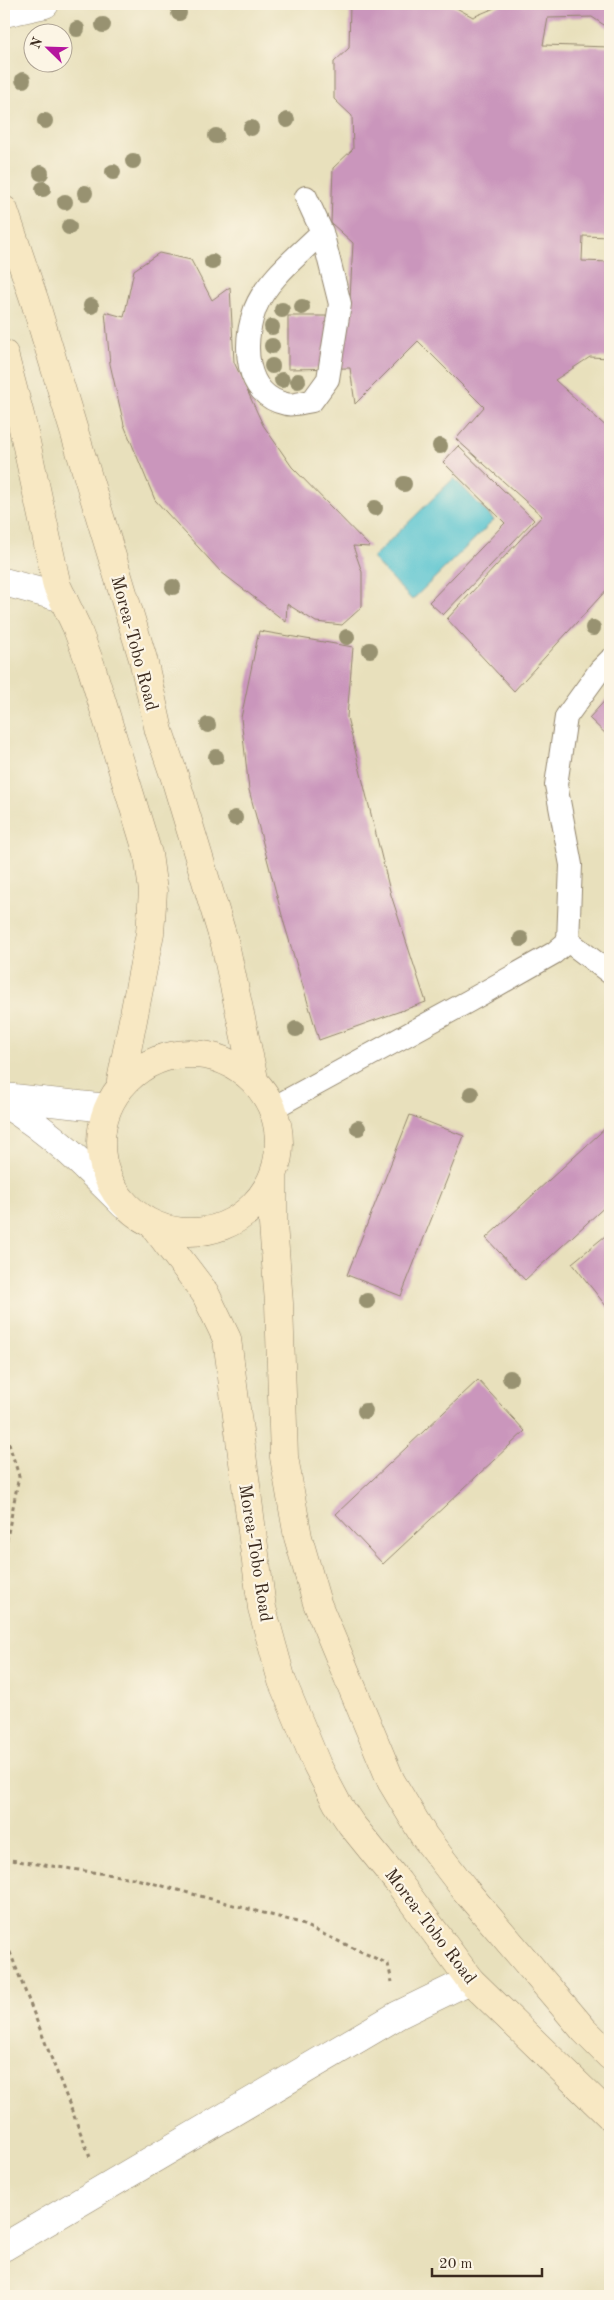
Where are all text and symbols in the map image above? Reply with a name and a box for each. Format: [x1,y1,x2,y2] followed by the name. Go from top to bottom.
[22,22,72,72] north arrow
[28,35,46,51] text: N
[107,574,161,713] street label: Morea-Tobo Road
[235,1483,275,1623] street label: Morea-Tobo Road
[381,1866,479,1988] street label: Morea-Tobo Road
[432,2245,542,2277] scale bar
[439,2257,473,2272] text: 20 m

